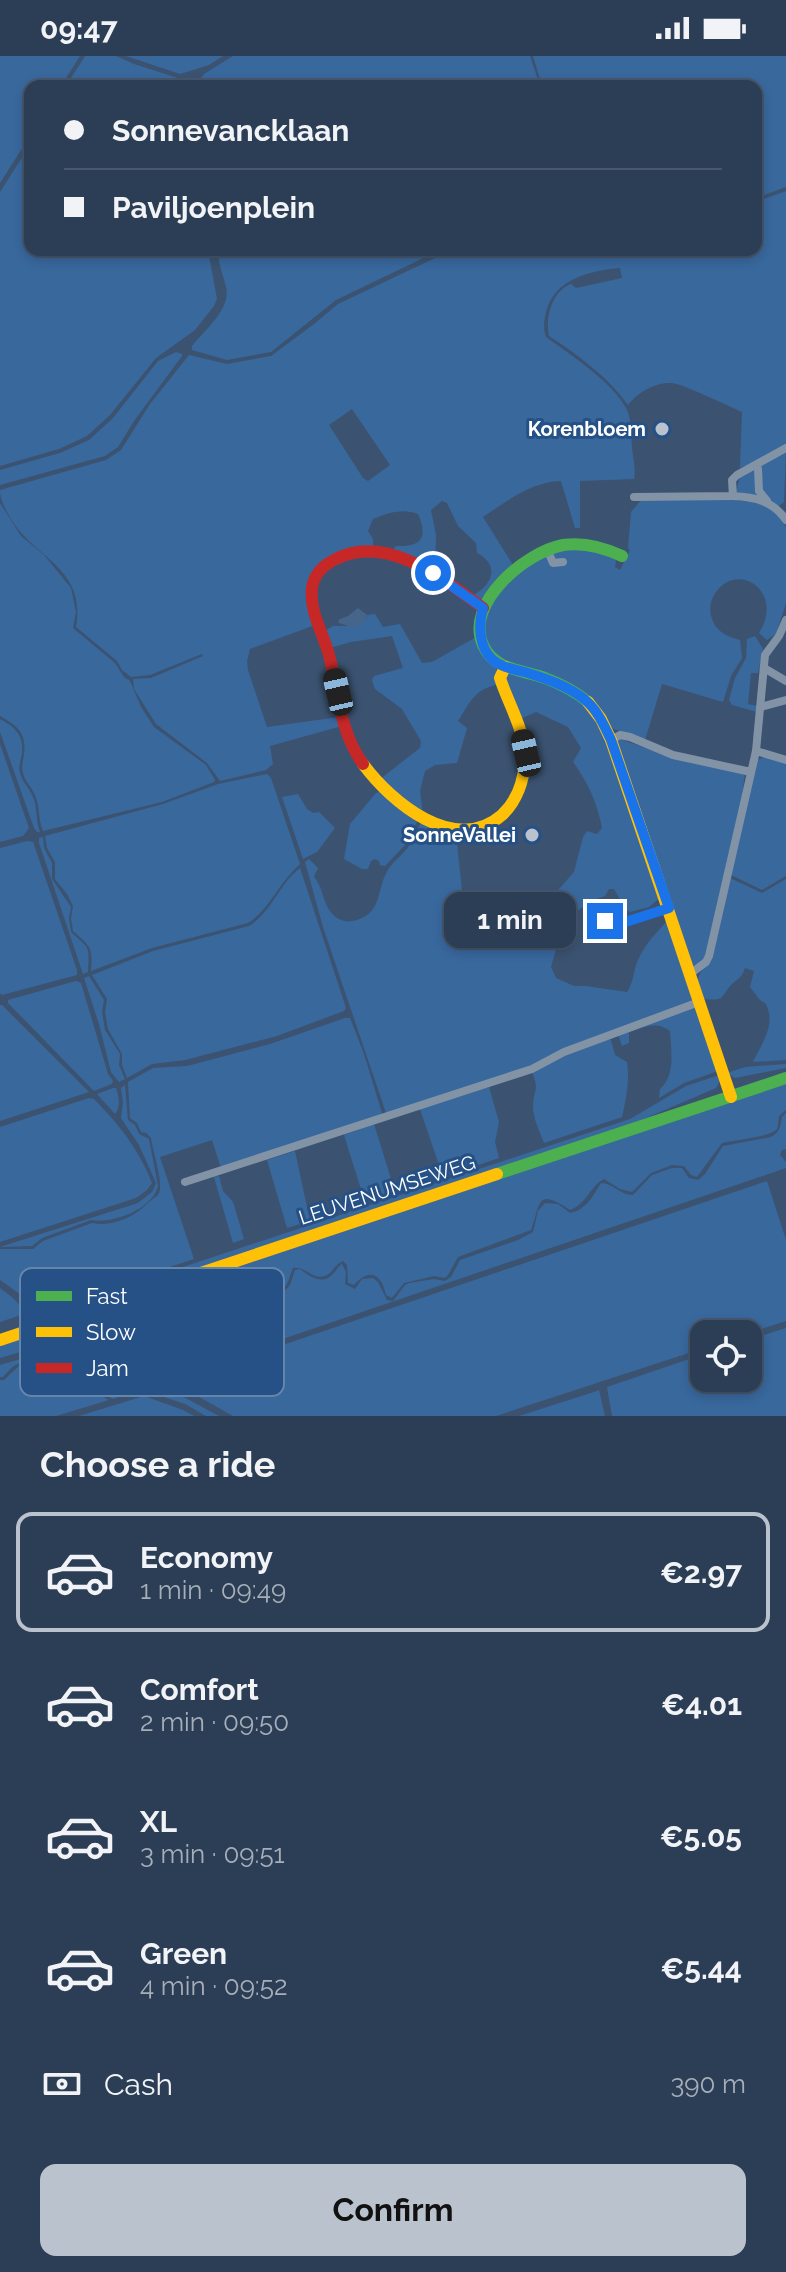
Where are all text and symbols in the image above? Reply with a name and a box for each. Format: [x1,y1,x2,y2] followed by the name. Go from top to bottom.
[40,11,117,46] text: 09:47
[112,113,349,148] text: Sonnevancklaan
[112,190,315,225] text: Paviljoenplein
[528,417,646,441] place label: Korenbloem
[653,420,671,438] marker: Korenbloem
[415,555,451,591] route start
[321,666,355,718] car
[509,727,543,779] car
[403,823,516,847] place label: SonneVallei
[523,826,541,844] marker: SonneVallei
[445,893,577,949] callout: 1 min
[587,903,623,939] route end
[477,905,543,935] text: 1 min
[296,1150,478,1230] street label: LEUVENUMSEWEG
[20,1268,284,1396] legend
[86,1283,128,1309] text: Fast
[86,1319,136,1345] text: Slow
[690,1320,762,1392] map controls
[690,1320,762,1392] button: locate
[86,1355,129,1381] text: Jam
[40,1443,275,1485] text: Choose a ride
[44,1536,116,1608] icon: car
[140,1540,273,1575] text: Economy
[660,1555,742,1590] text: €2.97
[140,1575,286,1605] text: 1 min · 09:49
[44,1668,116,1740] icon: car
[140,1672,259,1707] text: Comfort
[661,1687,742,1722] text: €4.01
[140,1707,289,1737] text: 2 min · 09:50
[44,1800,116,1872] icon: car
[140,1804,177,1839] text: XL
[660,1819,742,1854] text: €5.05
[140,1839,285,1869] text: 3 min · 09:51
[44,1932,116,2004] icon: car
[140,1936,227,1971] text: Green
[660,1951,742,1986] text: €5.44
[140,1971,287,2001] text: 4 min · 09:52
[40,2062,84,2106] icon: cash
[104,2067,173,2102] text: Cash
[670,2069,746,2099] text: 390 m
[40,2164,746,2256] button: Confirm

